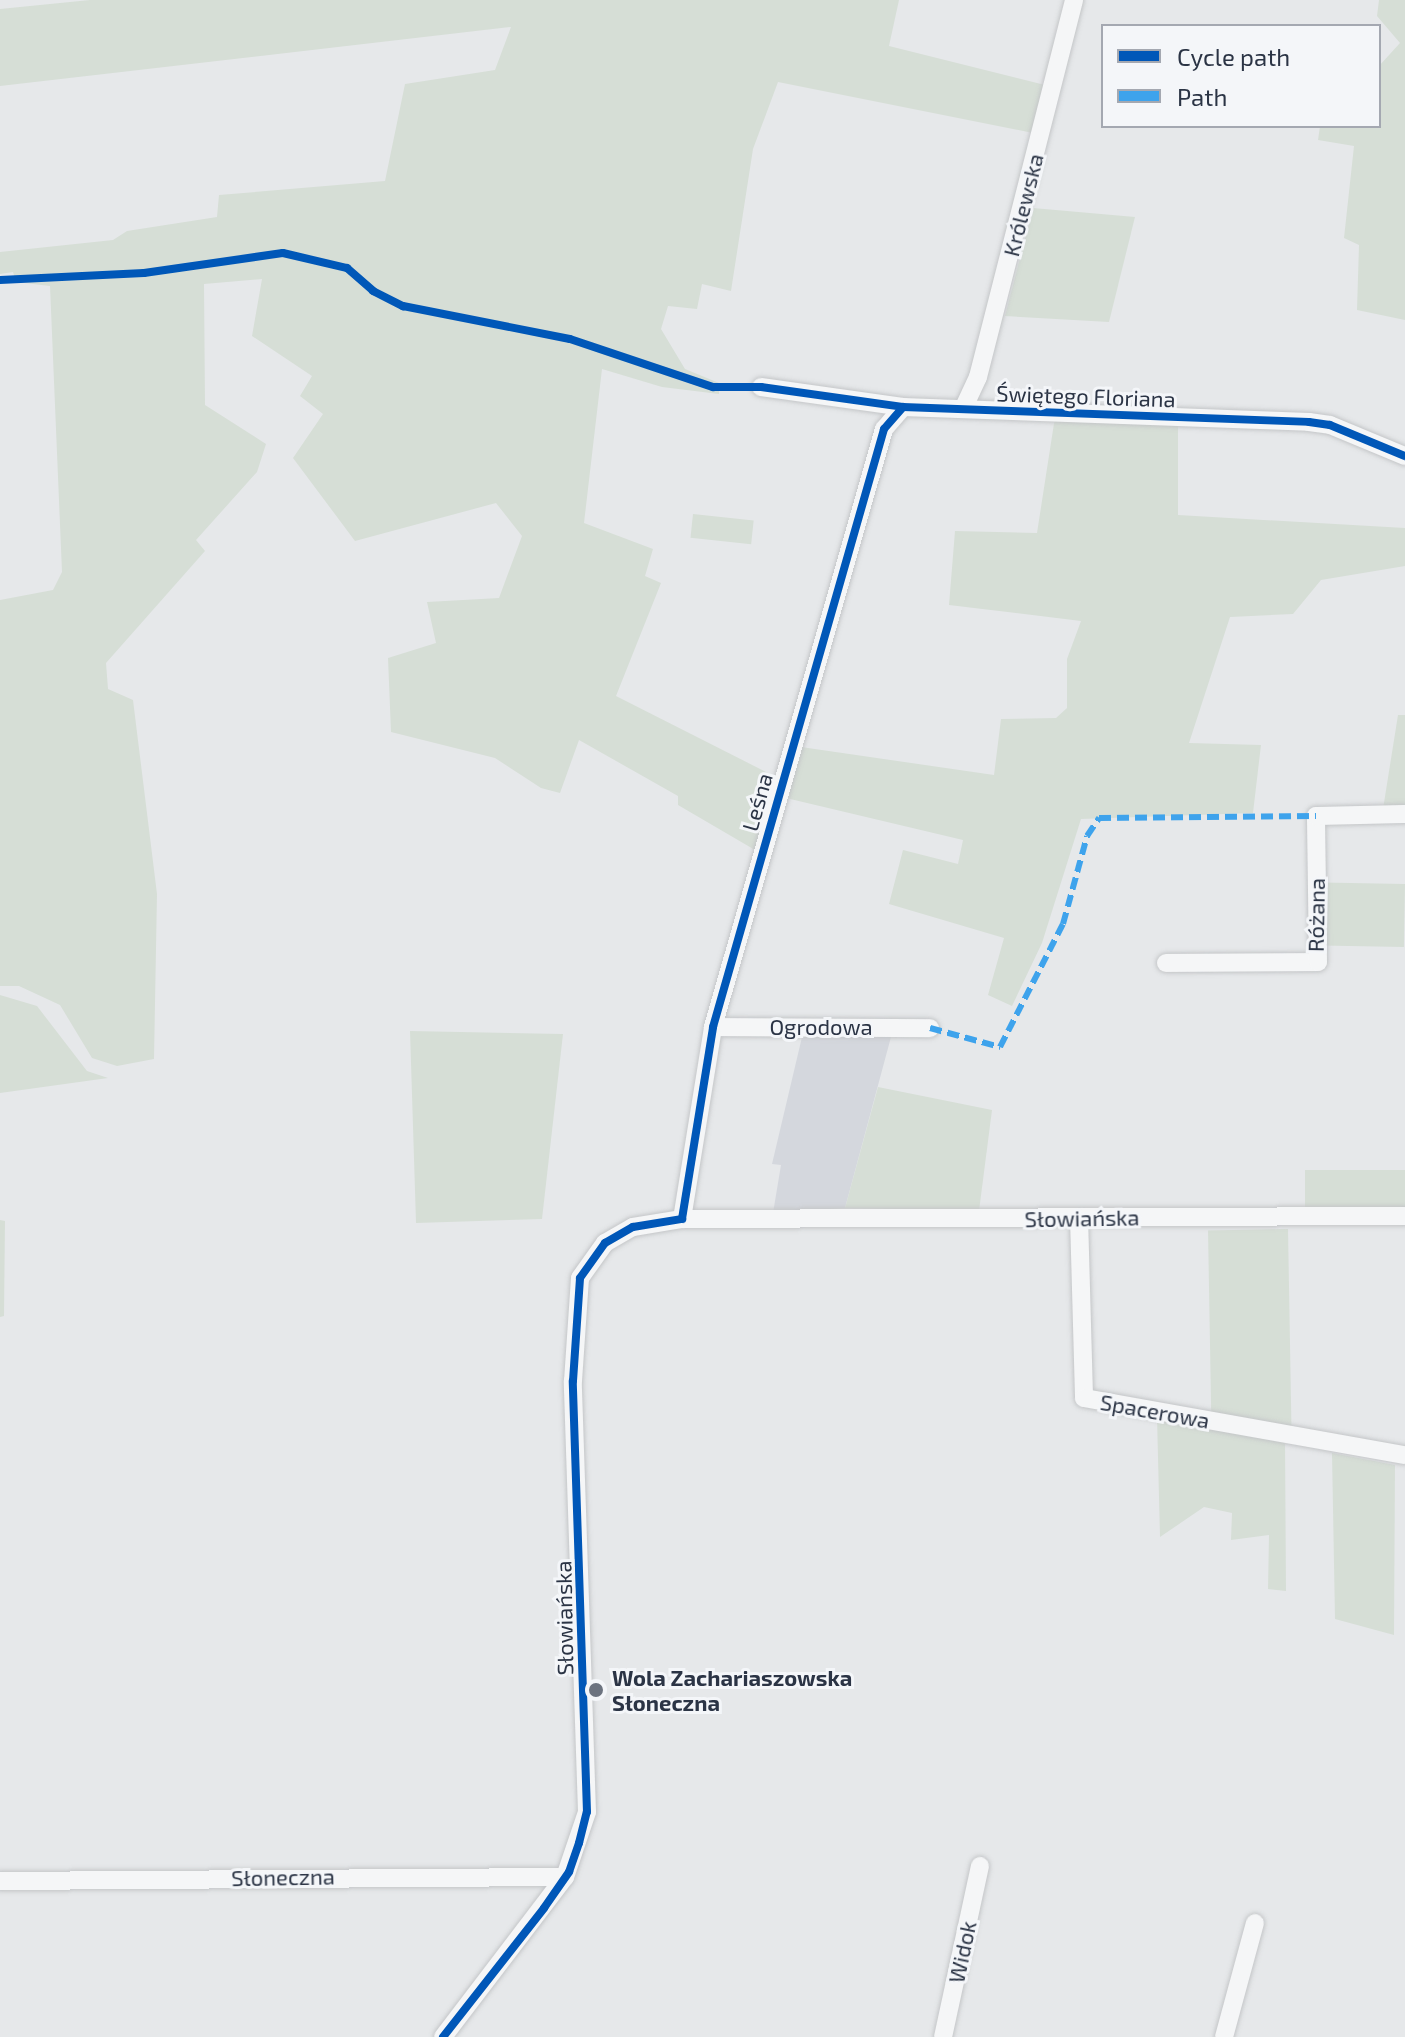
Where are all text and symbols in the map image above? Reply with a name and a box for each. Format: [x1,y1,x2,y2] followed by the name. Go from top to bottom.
[1101,24,1381,128] legend
[1177,42,1290,71] text: Cycle path
[1177,82,1227,111] text: Path
[997,151,1049,259] street label: Królewska
[996,380,1176,412] street label: Świętego Floriana
[736,770,778,834] street label: Leśna
[1302,878,1330,952] street label: Różana
[769,1014,873,1040] street label: Ogrodowa
[1024,1204,1140,1232] street label: Słowiańska
[1098,1388,1212,1434] street label: Spacerowa
[550,1560,578,1676] street label: Słowiańska
[612,1664,852,1716] place label: Wola Zachariaszowska Słoneczna
[587,1681,605,1699] marker: Wola Zachariaszowska Słoneczna
[231,1863,335,1891] street label: Słoneczna
[943,1919,981,1985] street label: Widok

